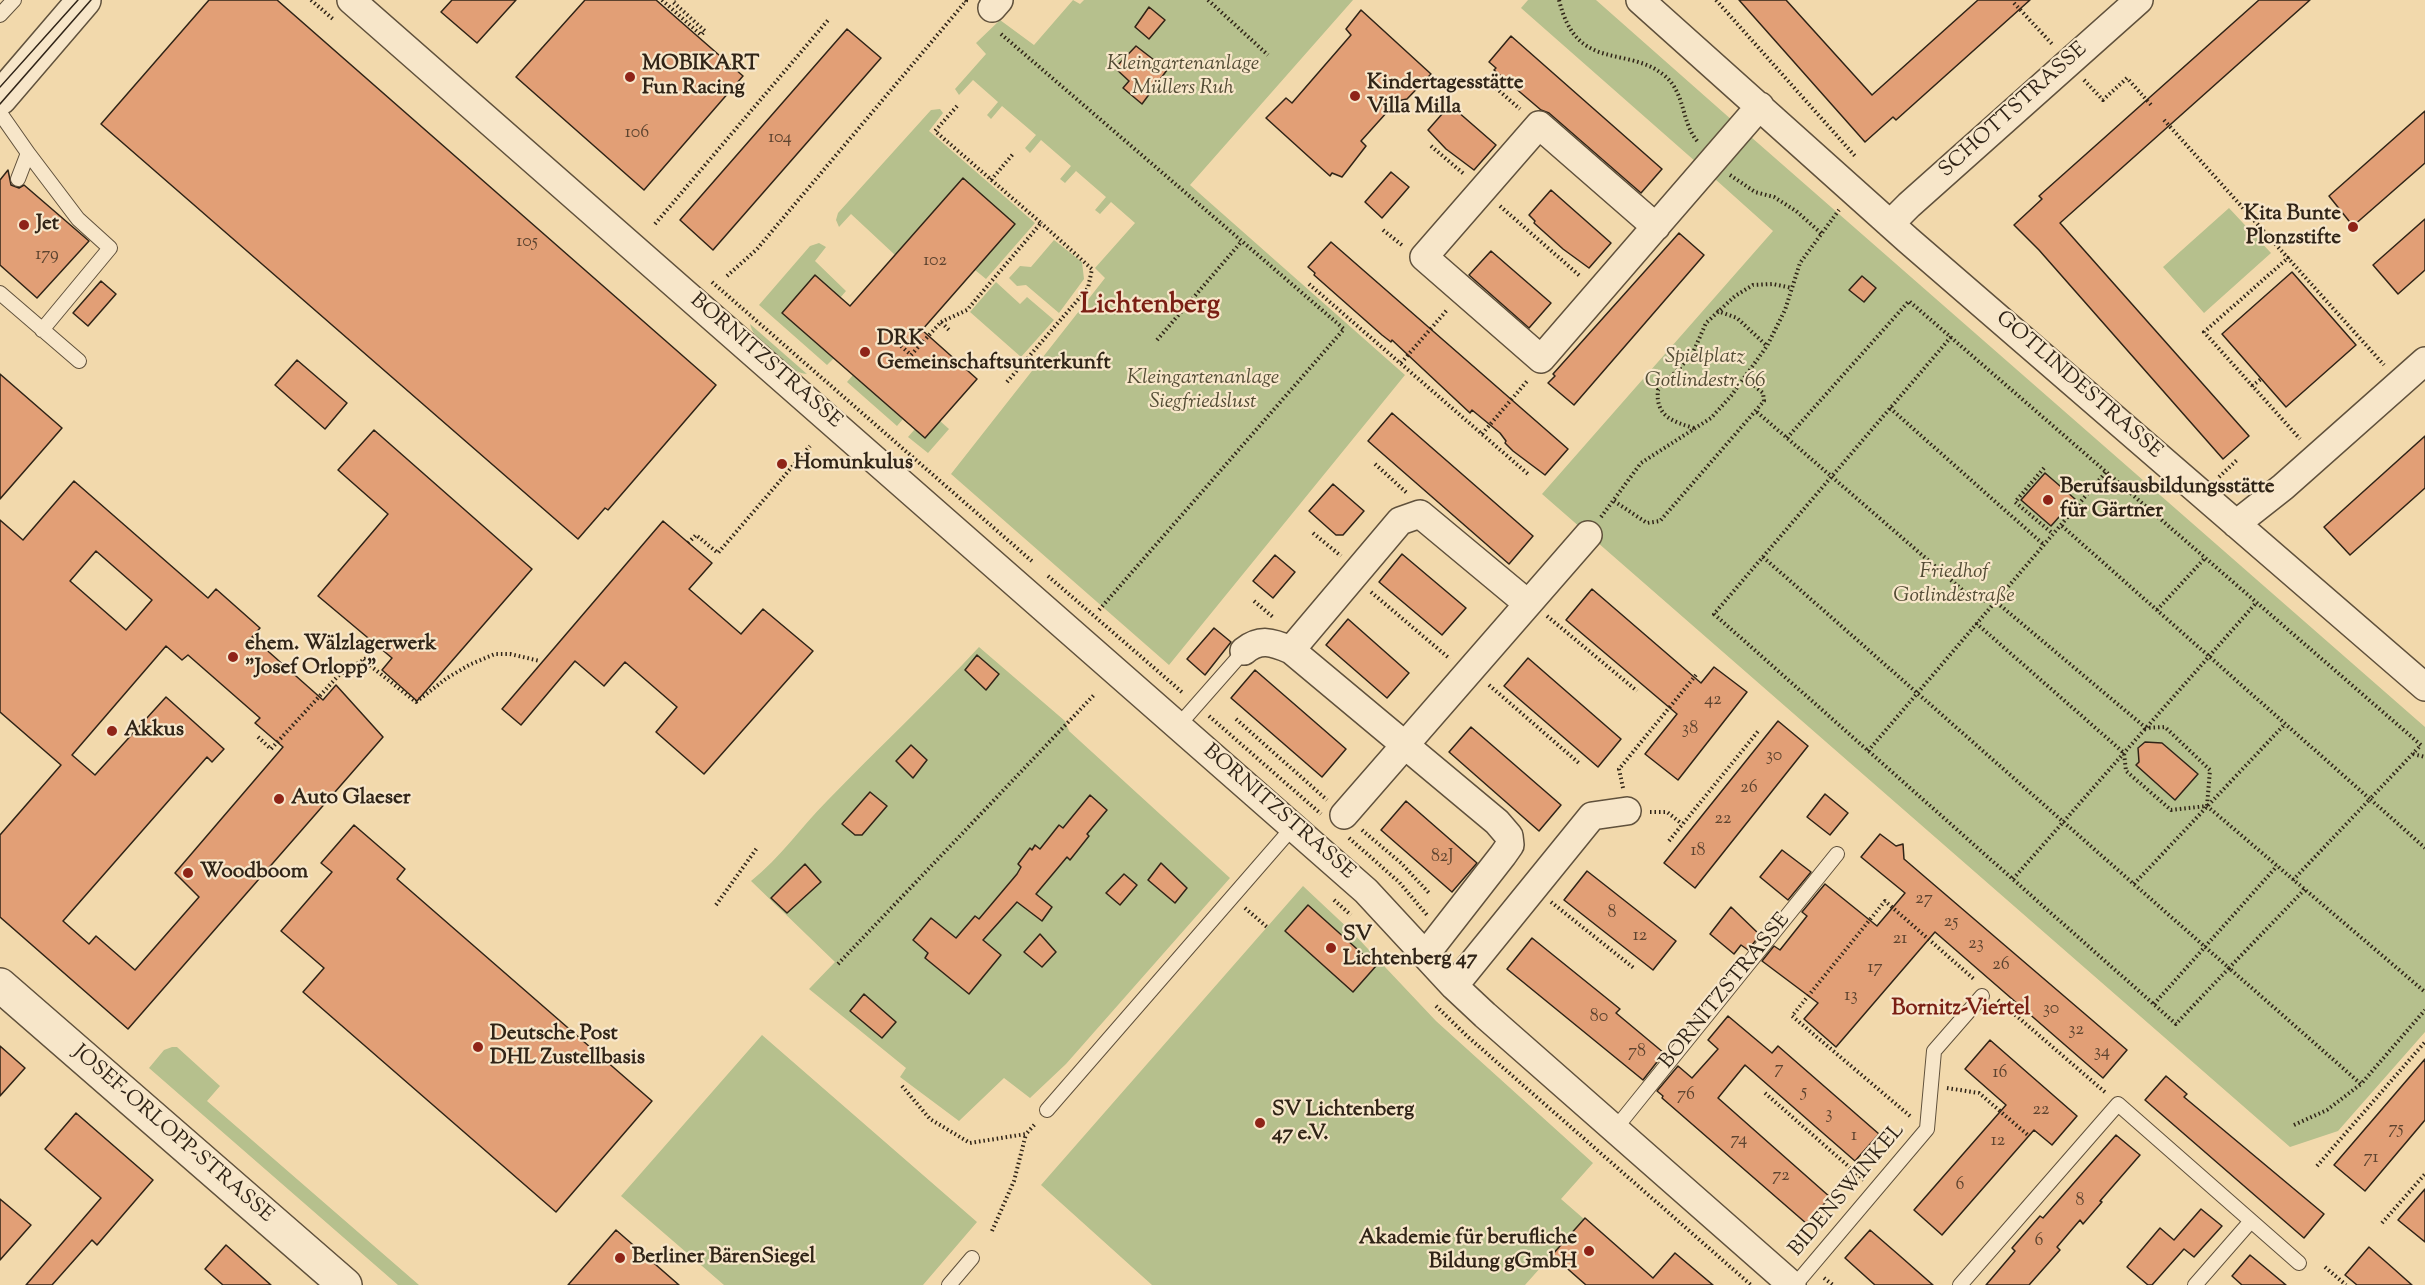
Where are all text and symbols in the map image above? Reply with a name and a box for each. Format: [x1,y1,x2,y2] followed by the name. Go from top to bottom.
[1935,38,2093,184] street label: SCHOTTSTRASSE
[642,52,759,102] place label: MOBIKART Fun Racing
[1107,52,1259,102] park label: Kleingartenanlage Müllers Ruh
[623,70,637,84] marker: MOBIKART Fun Racing
[1367,71,1523,121] place label: Kindertagesstätte Villa Milla
[1348,89,1362,103] marker: Kindertagesstätte Villa Milla
[625,123,649,145] house number: 106
[768,128,792,150] house number: 104
[2244,202,2341,252] place label: Kita Bunte Plonzstifte
[36,212,59,238] place label: Jet
[17,218,31,232] marker: Jet
[2346,220,2360,234] marker: Kita Bunte Plonzstifte
[516,232,538,254] house number: 105
[35,245,59,267] house number: 179
[923,251,947,273] house number: 102
[684,289,846,435] street label: BORNITZSTRASSE
[1080,291,1220,323] district label: Lichtenberg
[1990,307,2166,465] street label: GOTLINDESTRASSE
[877,327,1111,377] place label: DRK Gemeinschaftsunterkunft
[858,345,872,359] marker: DRK Gemeinschaftsunterkunft
[1645,345,1765,395] park label: Spielplatz Gotlindestr. 66
[1127,366,1279,416] park label: Kleingartenanlage Siegfriedslust
[794,451,913,477] place label: Homunkulus
[775,457,789,471] marker: Homunkulus
[2060,475,2275,525] place label: Berufsausbildungsstätte für Gärtner
[2041,493,2055,507] marker: Berufsausbildungsstätte für Gärtner
[1893,560,2015,610] park label: Friedhof Gotlindestraße
[245,632,436,682] place label: ehem. Wälzlagerwerk "Josef Orlopp"
[226,650,240,664] marker: ehem. Wälzlagerwerk "Josef Orlopp"
[1704,690,1722,712] house number: 42
[124,718,184,744] place label: Akkus
[1682,719,1698,741] house number: 38
[105,724,119,738] marker: Akkus
[1197,740,1359,886] street label: BORNITZSTRASSE
[1766,746,1782,768] house number: 30
[1740,778,1758,800] house number: 26
[291,786,411,812] place label: Auto Glaeser
[272,792,286,806] marker: Auto Glaeser
[1715,809,1731,831] house number: 22
[1690,841,1706,863] house number: 18
[1431,847,1453,869] house number: 82J
[200,860,308,886] place label: Woodboom
[181,866,195,880] marker: Woodboom
[1915,889,1933,911] house number: 27
[1608,903,1616,925] house number: 8
[1655,909,1797,1075] street label: BORNITZSTRASSE
[1944,912,1958,934] house number: 25
[1343,923,1477,973] place label: SV Lichtenberg 47
[1633,926,1647,948] house number: 12
[1893,929,1907,951] house number: 21
[1968,934,1984,956] house number: 23
[1324,941,1338,955] marker: SV Lichtenberg 47
[1992,955,2010,977] house number: 26
[1867,958,1883,980] house number: 17
[1844,986,1858,1008] house number: 13
[1892,997,2030,1023] district label: Bornitz-Viertel
[2043,999,2059,1021] house number: 30
[1590,1007,1608,1029] house number: 80
[2068,1020,2084,1042] house number: 32
[490,1022,645,1072] place label: Deutsche Post DHL Zustellbasis
[471,1040,485,1054] marker: Deutsche Post DHL Zustellbasis
[66,1041,278,1229] street label: JOSEF-ORLOPP-STRASSE
[1628,1042,1646,1064] house number: 78
[2094,1042,2110,1064] house number: 34
[1774,1059,1784,1081] house number: 7
[1992,1063,2008,1085] house number: 16
[1801,1082,1807,1104] house number: 5
[1677,1085,1695,1107] house number: 76
[1272,1098,1414,1148] place label: SV Lichtenberg 47 e.V.
[2033,1100,2049,1122] house number: 22
[1825,1104,1833,1126] house number: 3
[1253,1116,1267,1130] marker: SV Lichtenberg 47 e.V.
[1785,1119,1911,1263] street label: BIDENSWINKEL
[2388,1119,2404,1141] house number: 75
[1851,1126,1857,1148] house number: 1
[1731,1130,1747,1152] house number: 74
[1991,1131,2005,1153] house number: 12
[2363,1148,2379,1170] house number: 71
[1772,1166,1790,1188] house number: 72
[1956,1175,1964,1197] house number: 6
[2076,1191,2084,1213] house number: 8
[1359,1226,1577,1276] place label: Akademie für berufliche Bildung gGmbH
[2035,1231,2043,1253] house number: 6
[1582,1244,1596,1258] marker: Akademie für berufliche Bildung gGmbH
[632,1245,815,1271] place label: Berliner BärenSiegel
[613,1251,627,1265] marker: Berliner BärenSiegel

